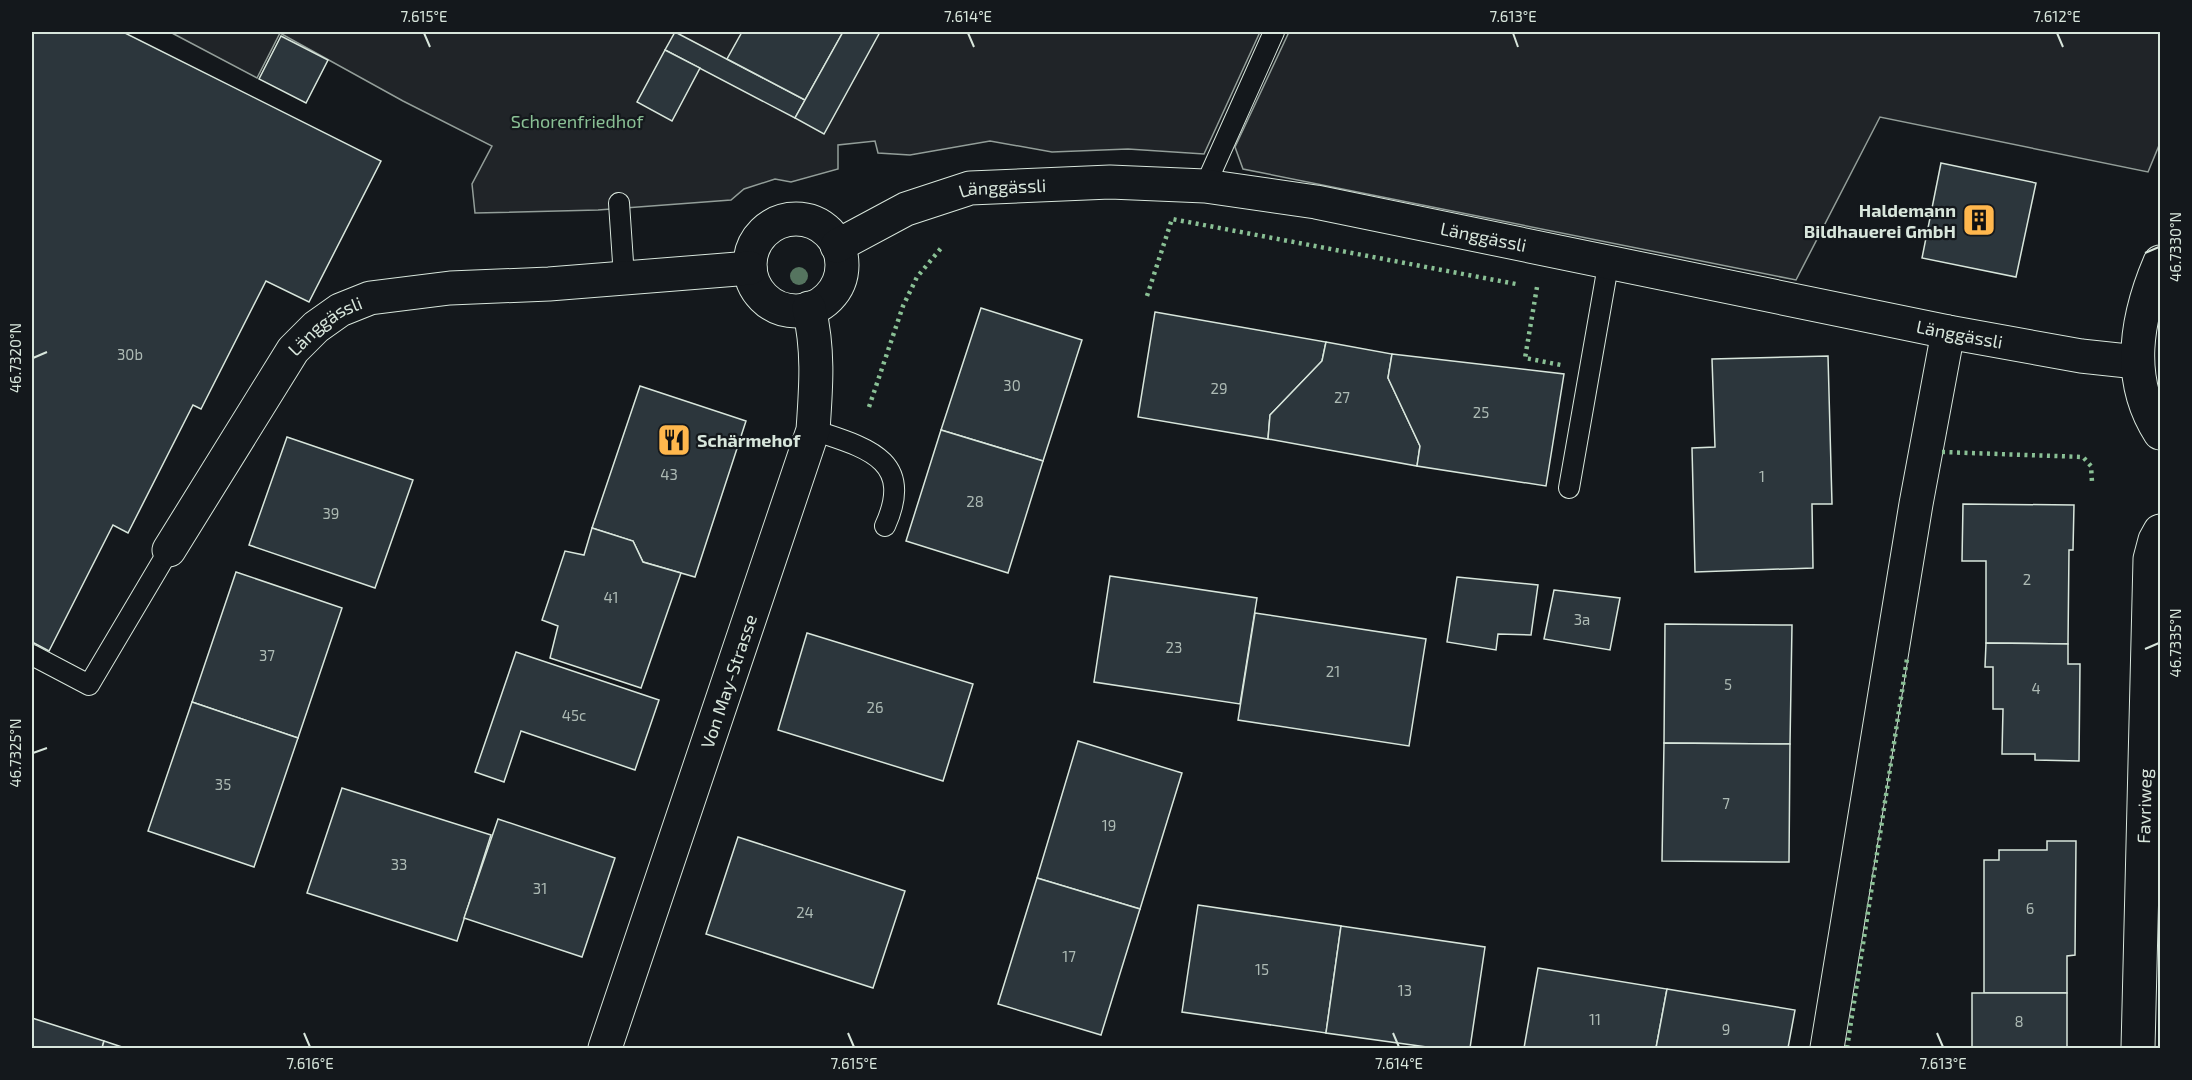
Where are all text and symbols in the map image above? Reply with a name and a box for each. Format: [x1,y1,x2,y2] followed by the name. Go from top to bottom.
[401,7,447,25] text: 7.615°E
[944,7,992,25] text: 7.614°E
[1489,7,1537,25] text: 7.613°E
[2033,7,2081,25] text: 7.612°E
[511,110,645,132] park label: Schorenfriedhof
[956,174,1047,202] street label: Länggässli
[1804,199,1956,242] place label: Haldemann Bildhauerei GmbH
[1961,202,1997,238] building icon: Haldemann Bildhauerei GmbH
[2166,212,2184,282] text: 46.7330°N
[1438,217,1529,256] street label: Länggässli
[283,291,365,360] street label: Länggässli
[1914,315,2005,353] street label: Länggässli
[6,323,24,393] text: 46.7320°N
[117,345,143,363] house number: 30b
[1003,376,1021,394] house number: 30
[1210,379,1228,397] house number: 29
[1334,388,1350,406] house number: 27
[1473,403,1489,421] house number: 25
[656,422,692,458] restaurant icon: Schärmehof
[697,429,801,451] place label: Schärmehof
[660,465,678,483] house number: 43
[1759,467,1765,485] house number: 1
[966,492,984,510] house number: 28
[323,504,339,522] house number: 39
[2023,570,2031,588] house number: 2
[603,588,619,606] house number: 41
[2166,608,2184,678] text: 46.7335°N
[1574,610,1590,628] house number: 3a
[696,611,761,751] street label: Von May-Strasse
[1166,638,1182,656] house number: 23
[259,646,275,664] house number: 37
[1326,662,1340,680] house number: 21
[1724,675,1732,693] house number: 5
[2031,679,2041,697] house number: 4
[866,698,884,716] house number: 26
[562,706,586,724] house number: 45c
[6,718,24,788] text: 46.7325°N
[2132,768,2156,844] street label: Favriweg
[215,775,231,793] house number: 35
[1722,794,1730,812] house number: 7
[1102,816,1116,834] house number: 19
[391,855,407,873] house number: 33
[533,879,547,897] house number: 31
[2026,899,2034,917] house number: 6
[796,903,814,921] house number: 24
[1062,947,1076,965] house number: 17
[1255,960,1269,978] house number: 15
[1398,981,1412,999] house number: 13
[1589,1010,1601,1028] house number: 11
[2014,1012,2024,1030] house number: 8
[1722,1020,1730,1038] house number: 9
[286,1054,334,1072] text: 7.616°E
[831,1054,877,1072] text: 7.615°E
[1375,1054,1423,1072] text: 7.614°E
[1919,1054,1967,1072] text: 7.613°E

